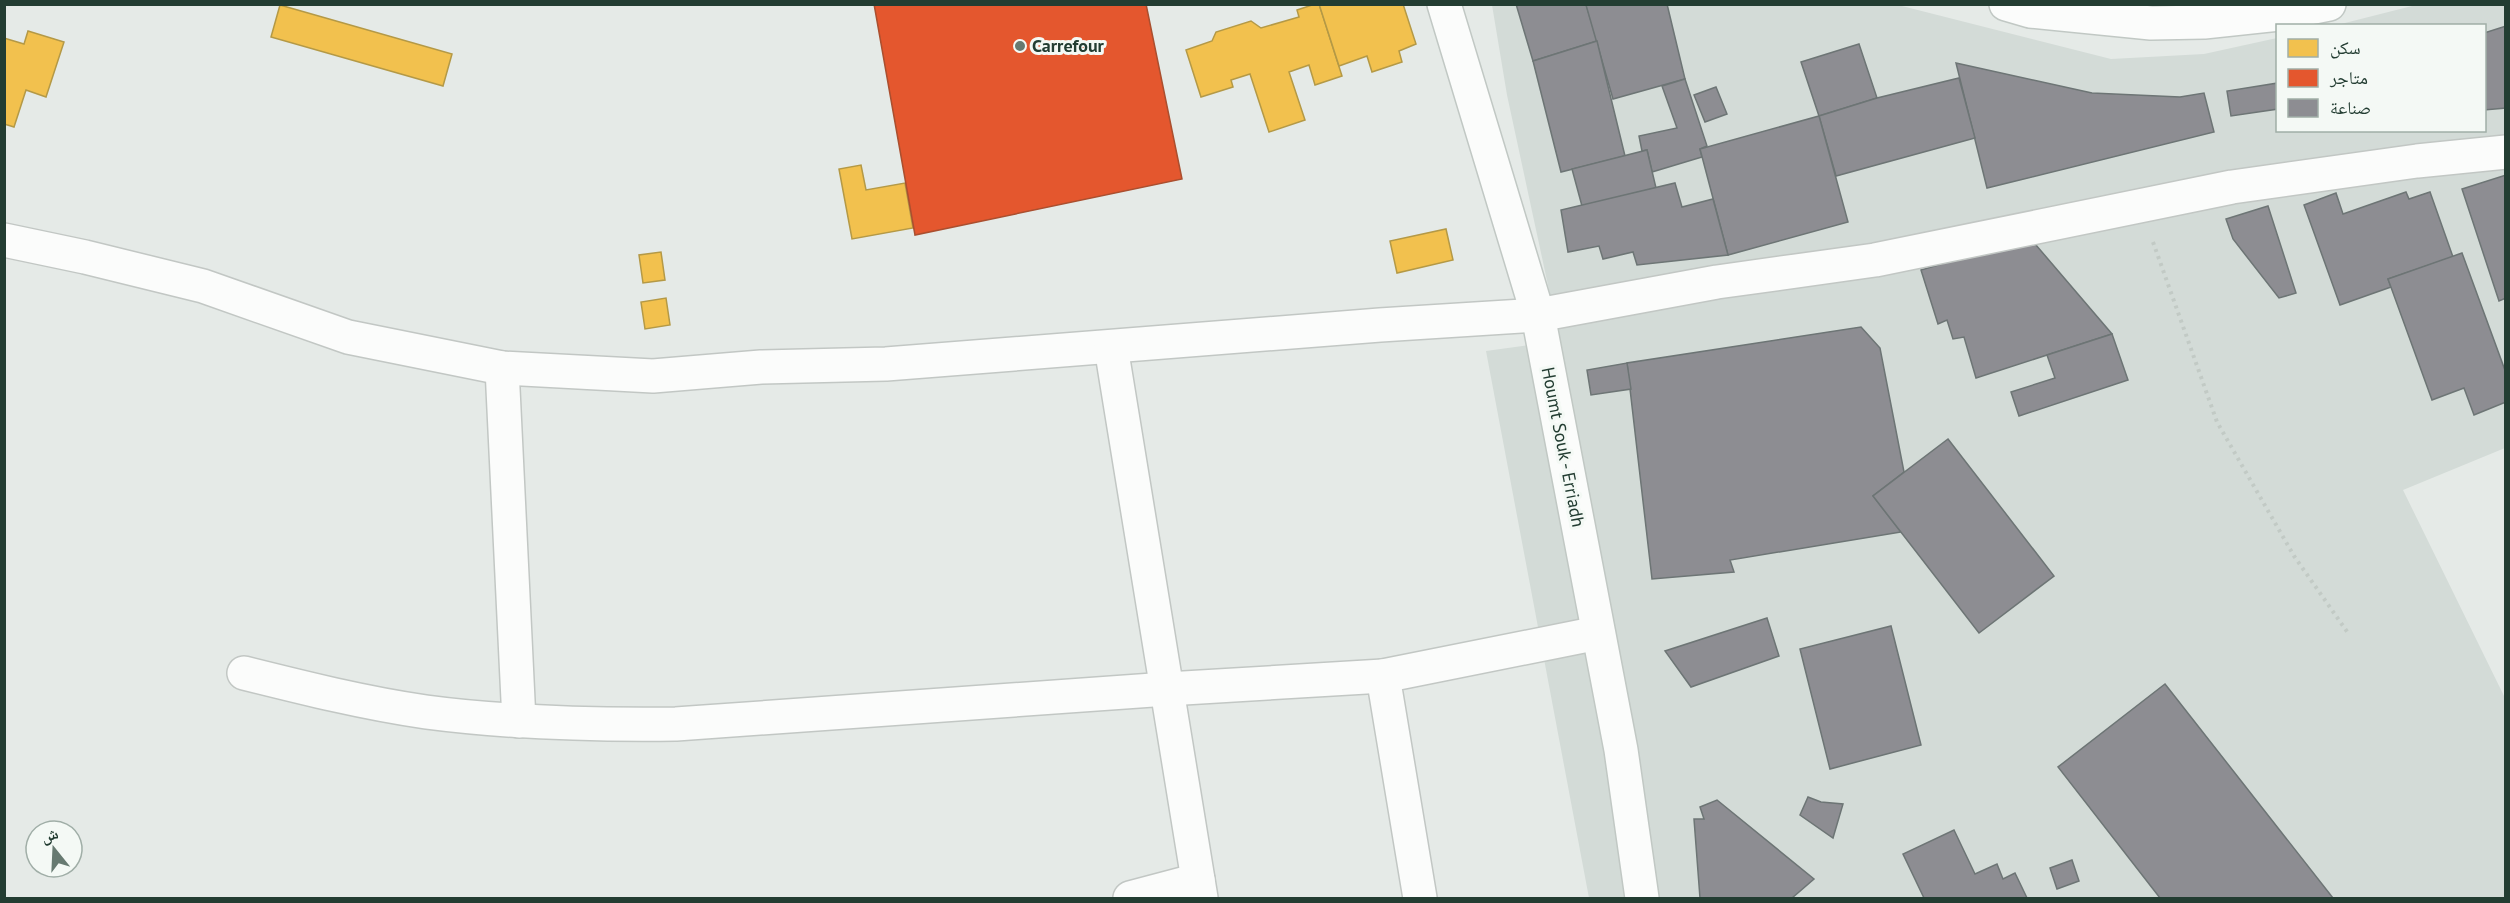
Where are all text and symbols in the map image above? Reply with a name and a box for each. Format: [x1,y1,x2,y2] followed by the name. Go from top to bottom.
[2276,24,2486,132] legend
[1032,34,1105,57] place label: Carrefour
[2330,36,2361,59] text: سكن
[1013,39,1027,53] marker: Carrefour
[2329,66,2368,89] text: متاجر
[2330,96,2371,119] text: صناعة
[1537,365,1590,529] street label: Houmt Souk - Erriadh
[24,819,84,879] north arrow
[38,823,61,847] text: ش

